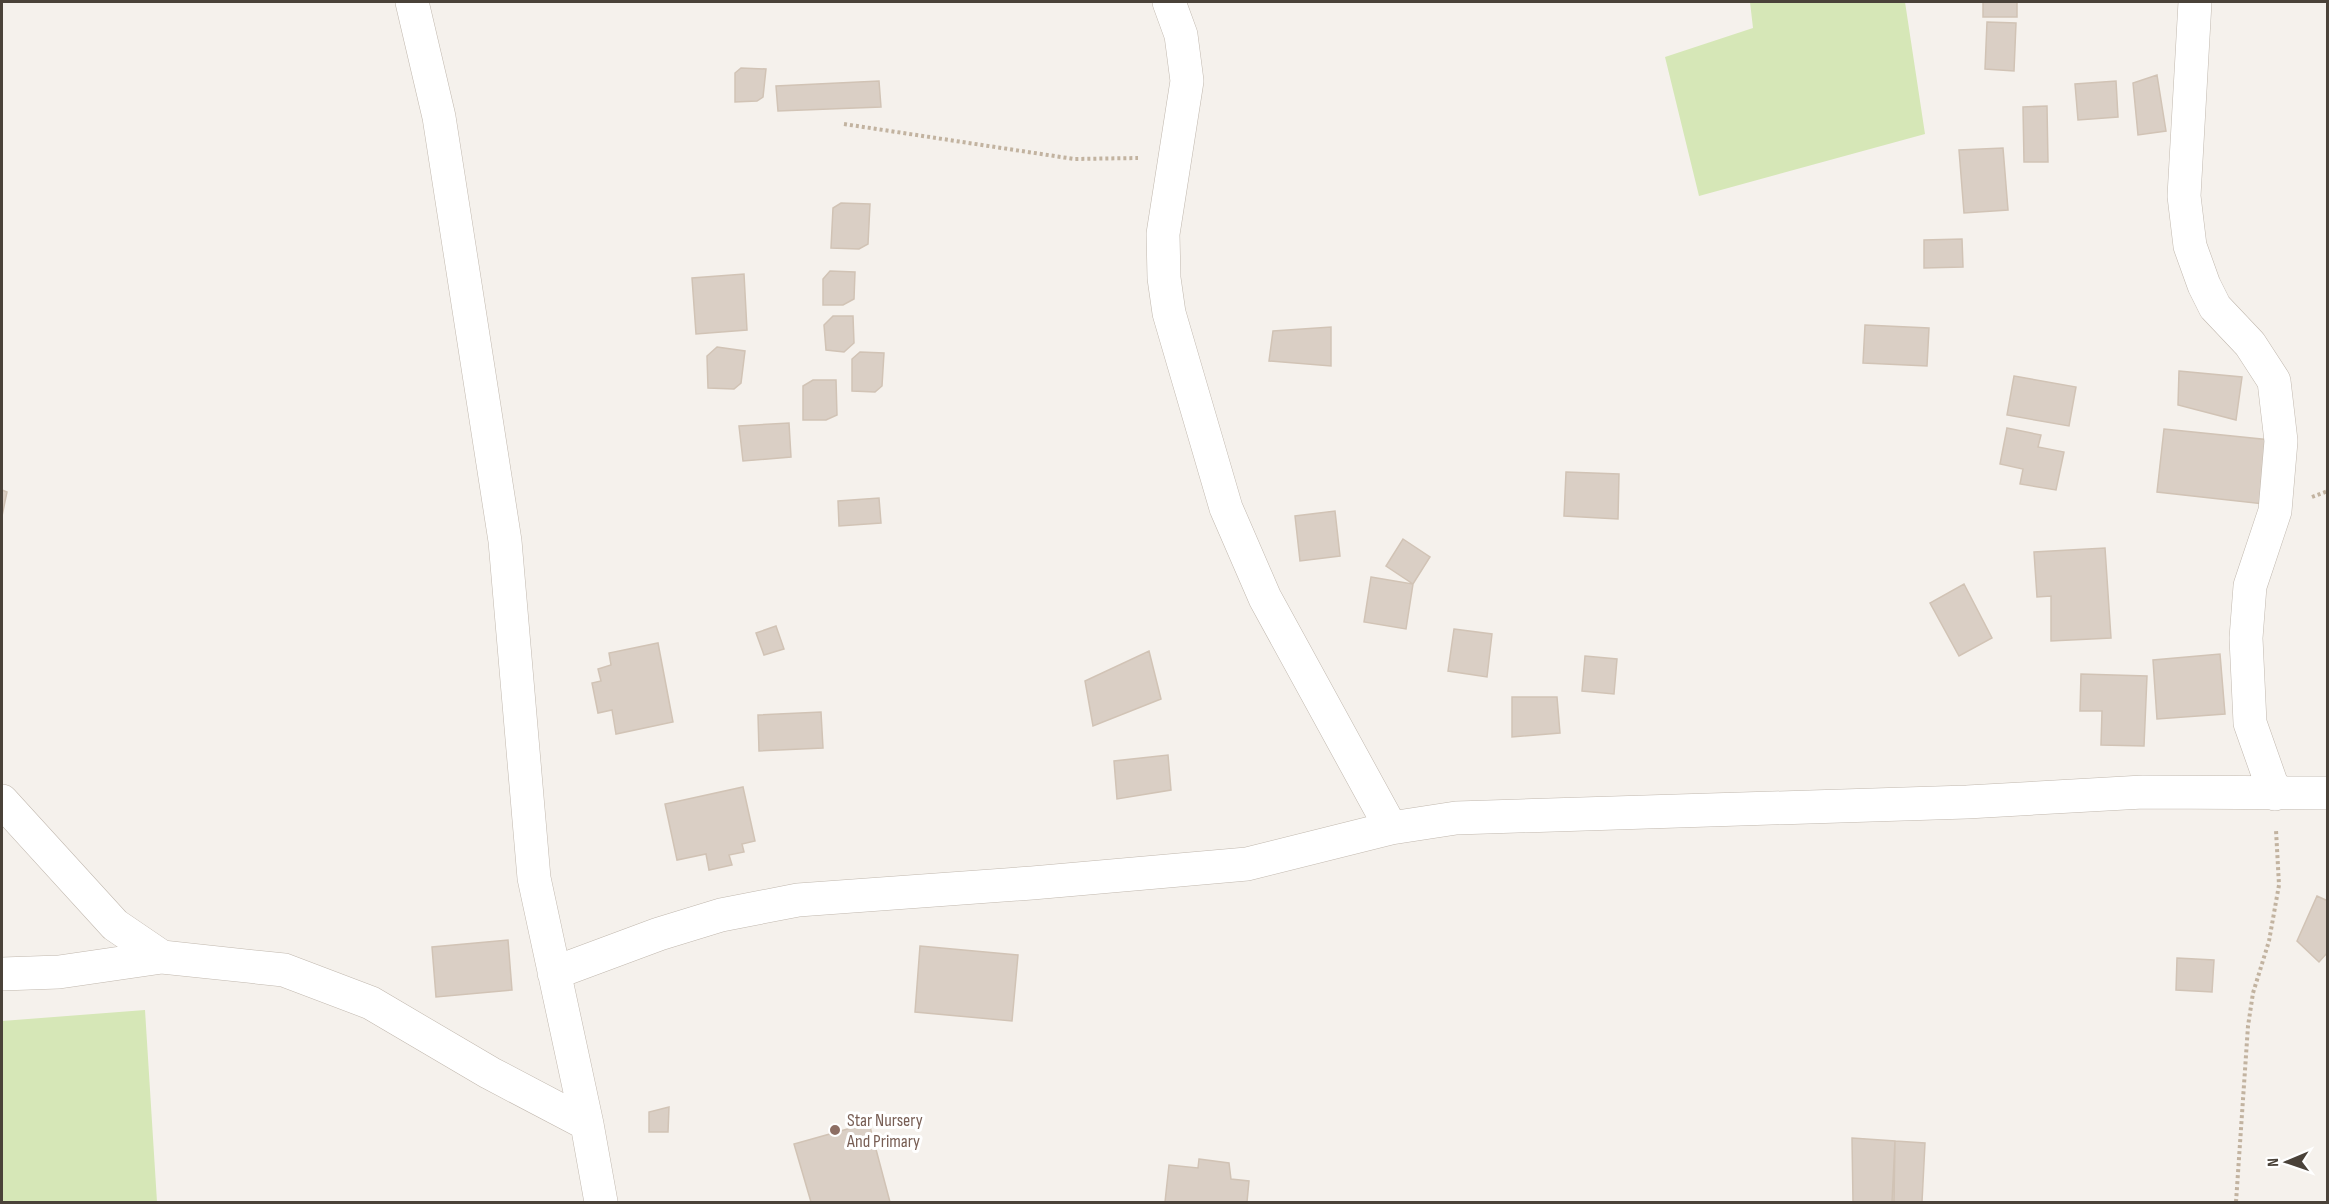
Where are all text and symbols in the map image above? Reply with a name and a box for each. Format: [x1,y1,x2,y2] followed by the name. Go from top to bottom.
[846,1110,923,1152] place label: Star Nursery And Primary
[828,1123,842,1137] marker: Star Nursery And Primary
[2257,1132,2317,1192] north arrow
[2264,1158,2283,1167] text: N

